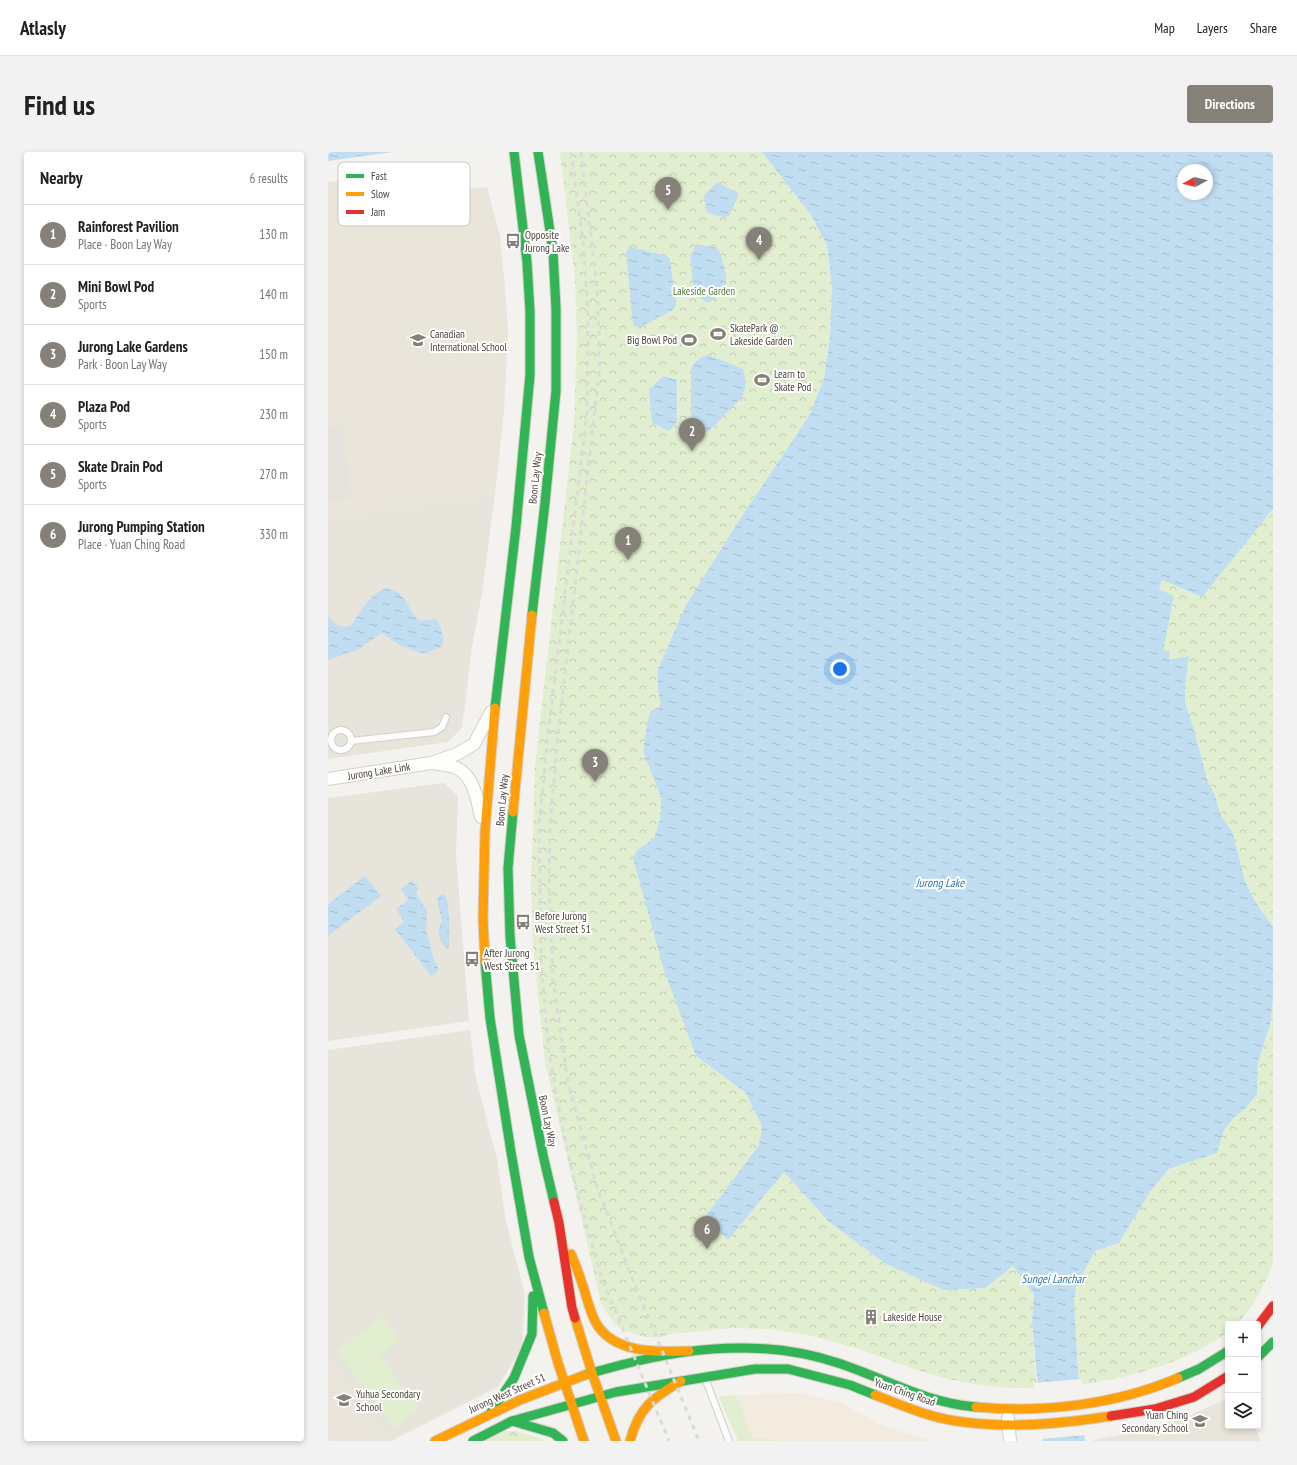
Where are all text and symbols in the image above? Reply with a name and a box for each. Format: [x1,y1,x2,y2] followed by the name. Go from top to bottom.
[20,16,66,40] text: Atlasly
[1154,19,1175,37] text: Map
[1197,19,1228,37] text: Layers
[1250,19,1277,37] text: Share
[1187,85,1273,123] button: Directions
[24,86,95,123] text: Find us
[338,162,470,226] legend
[1177,164,1213,200] north arrow
[40,167,83,189] text: Nearby
[371,169,387,183] text: Fast
[249,170,288,187] text: 6 results
[655,177,681,210] pin: 5
[371,187,390,201] text: Slow
[370,205,385,219] text: Jam
[78,217,179,236] text: Rainforest Pavilion
[50,226,56,243] text: 1
[259,226,288,243] text: 130 m
[746,227,772,260] pin: 4
[524,228,570,255] place label: Opposite Jurong Lake
[504,232,522,250] bus stop icon: Opposite Jurong Lake
[78,236,172,253] text: Place · Boon Lay Way
[78,277,154,296] text: Mini Bowl Pod
[673,284,735,298] park label: Lakeside Garden
[50,286,56,303] text: 2
[259,286,288,303] text: 140 m
[78,296,107,313] text: Sports
[730,321,792,348] place label: SkatePark @ Lakeside Garden
[709,325,727,343] sports icon: SkatePark @ Lakeside Garden
[430,327,507,354] place label: Canadian International School
[409,331,427,349] school or university icon: Canadian International School
[680,331,698,349] sports icon: Big Bowl Pod
[627,333,677,347] place label: Big Bowl Pod
[78,337,188,356] text: Jurong Lake Gardens
[50,346,56,363] text: 3
[259,346,288,363] text: 150 m
[78,356,167,373] text: Park · Boon Lay Way
[774,367,812,394] place label: Learn to Skate Pod
[753,371,771,389] sports icon: Learn to Skate Pod
[78,397,130,416] text: Plaza Pod
[50,406,56,423] text: 4
[259,406,288,423] text: 230 m
[78,416,107,433] text: Sports
[679,418,705,451] pin: 2
[525,450,545,505] street label: Boon Lay Way
[78,457,163,476] text: Skate Drain Pod
[50,466,56,483] text: 5
[259,466,288,483] text: 270 m
[78,476,107,493] text: Sports
[78,517,205,536] text: Jurong Pumping Station
[50,526,56,543] text: 6
[259,526,288,543] text: 330 m
[615,527,641,560] pin: 1
[78,536,185,553] text: Place · Yuan Ching Road
[830,659,850,679] your location
[582,749,608,782] pin: 3
[346,759,412,783] street label: Jurong Lake Link
[493,773,511,827] street label: Boon Lay Way
[915,875,965,890] water label: Jurong Lake
[535,909,591,936] place label: Before Jurong West Street 51
[514,913,532,931] bus stop icon: Before Jurong West Street 51
[484,946,540,973] place label: After Jurong West Street 51
[463,950,481,968] bus stop icon: After Jurong West Street 51
[536,1094,560,1149] street label: Boon Lay Way
[694,1216,720,1249] pin: 6
[1021,1271,1086,1286] water label: Sungei Lanchar
[862,1308,880,1326] building icon: Lakeside House
[883,1310,942,1324] place label: Lakeside House
[1225,1321,1261,1429] map controls
[1225,1321,1261,1357] button: +
[1225,1357,1261,1393] button: −
[466,1370,548,1417] street label: Jurong West Street 51
[873,1375,938,1409] street label: Yuan Ching Road
[356,1387,421,1414] place label: Yuhua Secondary School
[335,1391,353,1409] school or university icon: Yuhua Secondary School
[1225,1393,1261,1429] button: layers
[1122,1408,1188,1435] place label: Yuan Ching Secondary School
[1191,1412,1209,1430] school or university icon: Yuan Ching Secondary School

